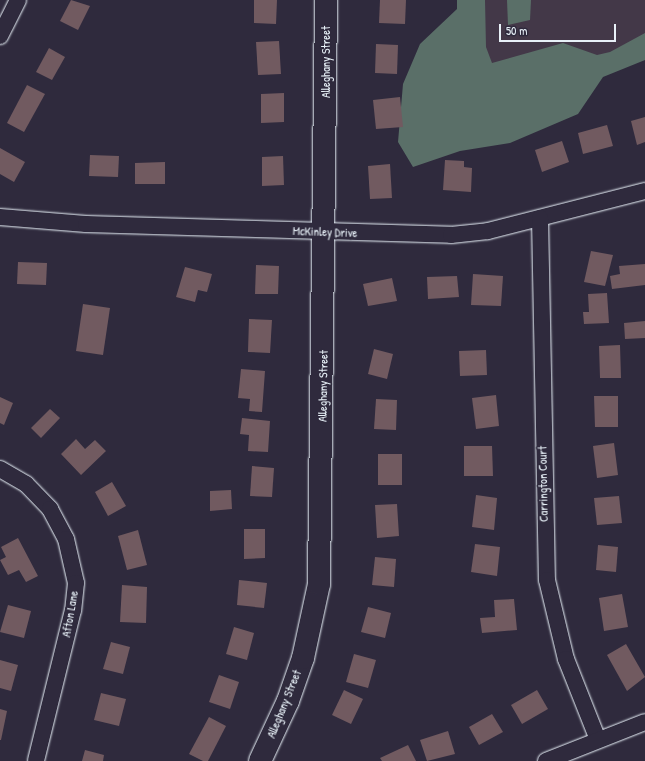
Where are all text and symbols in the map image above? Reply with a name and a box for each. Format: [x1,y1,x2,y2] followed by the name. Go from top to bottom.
[501,16,618,42] scale bar
[506,22,527,39] text: 50 m
[319,26,333,98] street label: Alleghany Street
[292,224,358,240] street label: McKinley Drive
[315,350,331,422] street label: Alleghany Street
[535,446,551,522] street label: Carrington Court
[59,590,81,638] street label: Afton Lane
[264,668,304,740] street label: Alleghany Street

